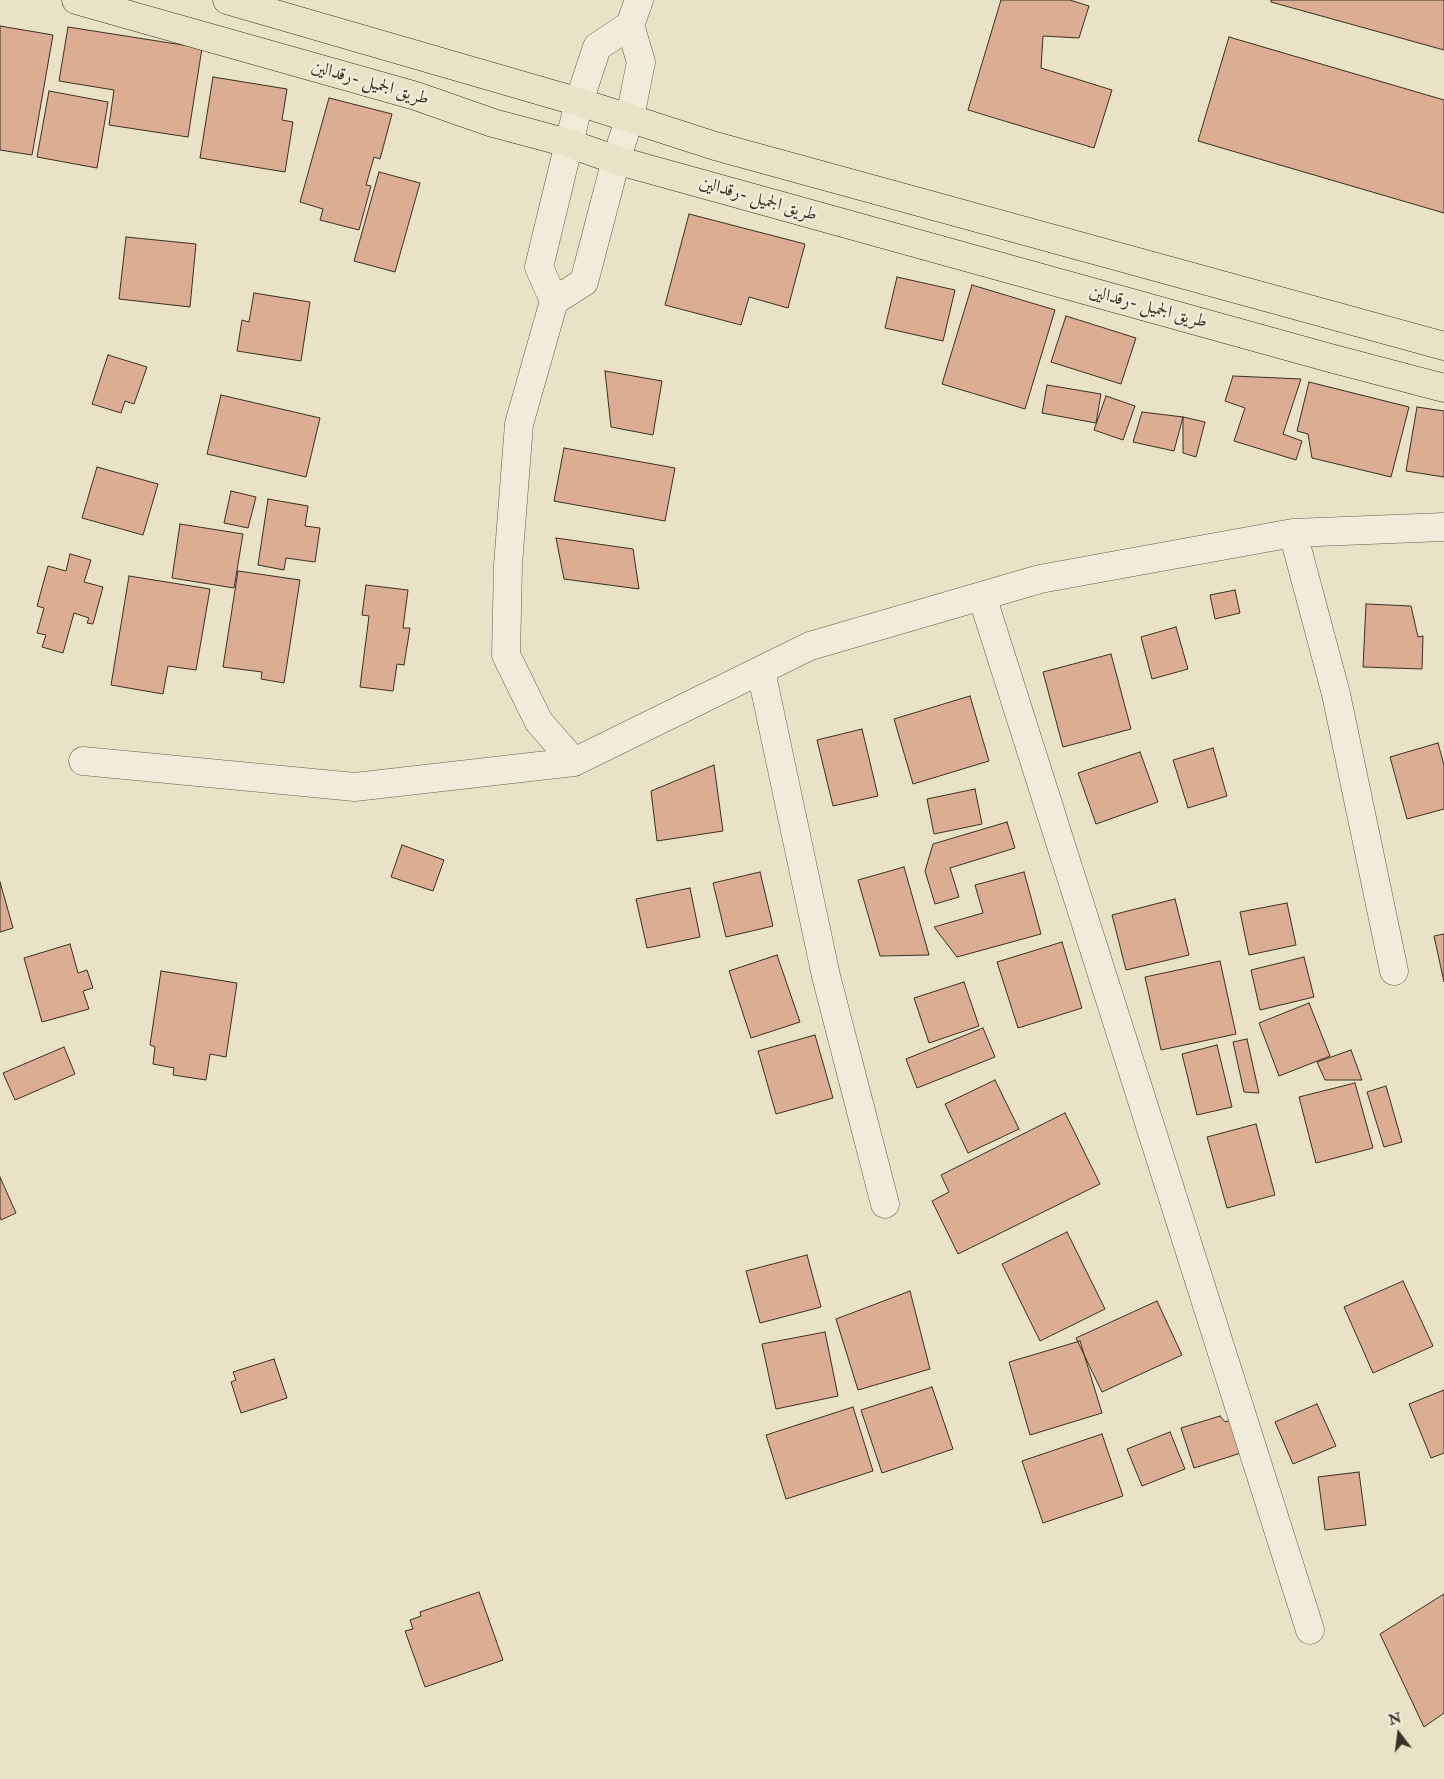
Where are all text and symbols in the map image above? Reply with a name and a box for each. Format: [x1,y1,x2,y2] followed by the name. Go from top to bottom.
[309,57,431,111] street label: طريق الجميل -رقدالين
[697,173,819,227] street label: طريق الجميل -رقدالين
[1087,282,1209,334] street label: طريق الجميل -رقدالين
[1374,1709,1424,1759] north arrow
[1387,1709,1403,1729] text: N

